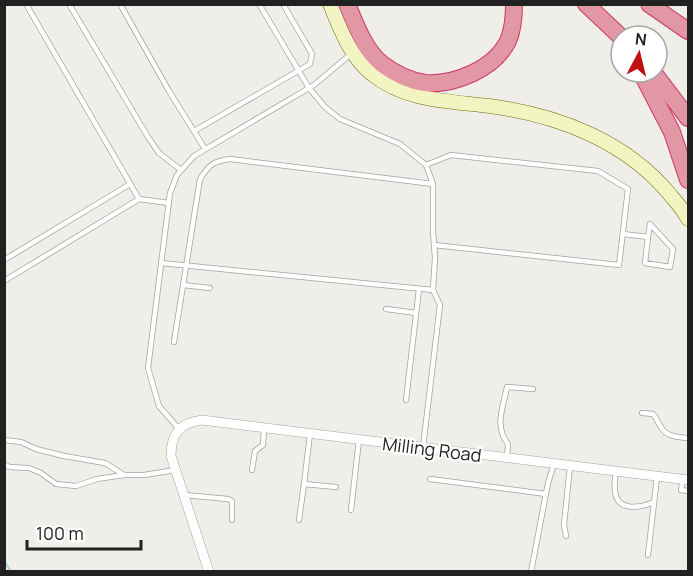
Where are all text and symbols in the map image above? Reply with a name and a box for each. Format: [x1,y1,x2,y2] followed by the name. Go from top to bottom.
[609,24,669,84] north arrow
[634,27,648,51] text: N
[381,431,483,467] street label: Milling Road
[27,513,141,551] scale bar
[36,521,84,545] text: 100 m

